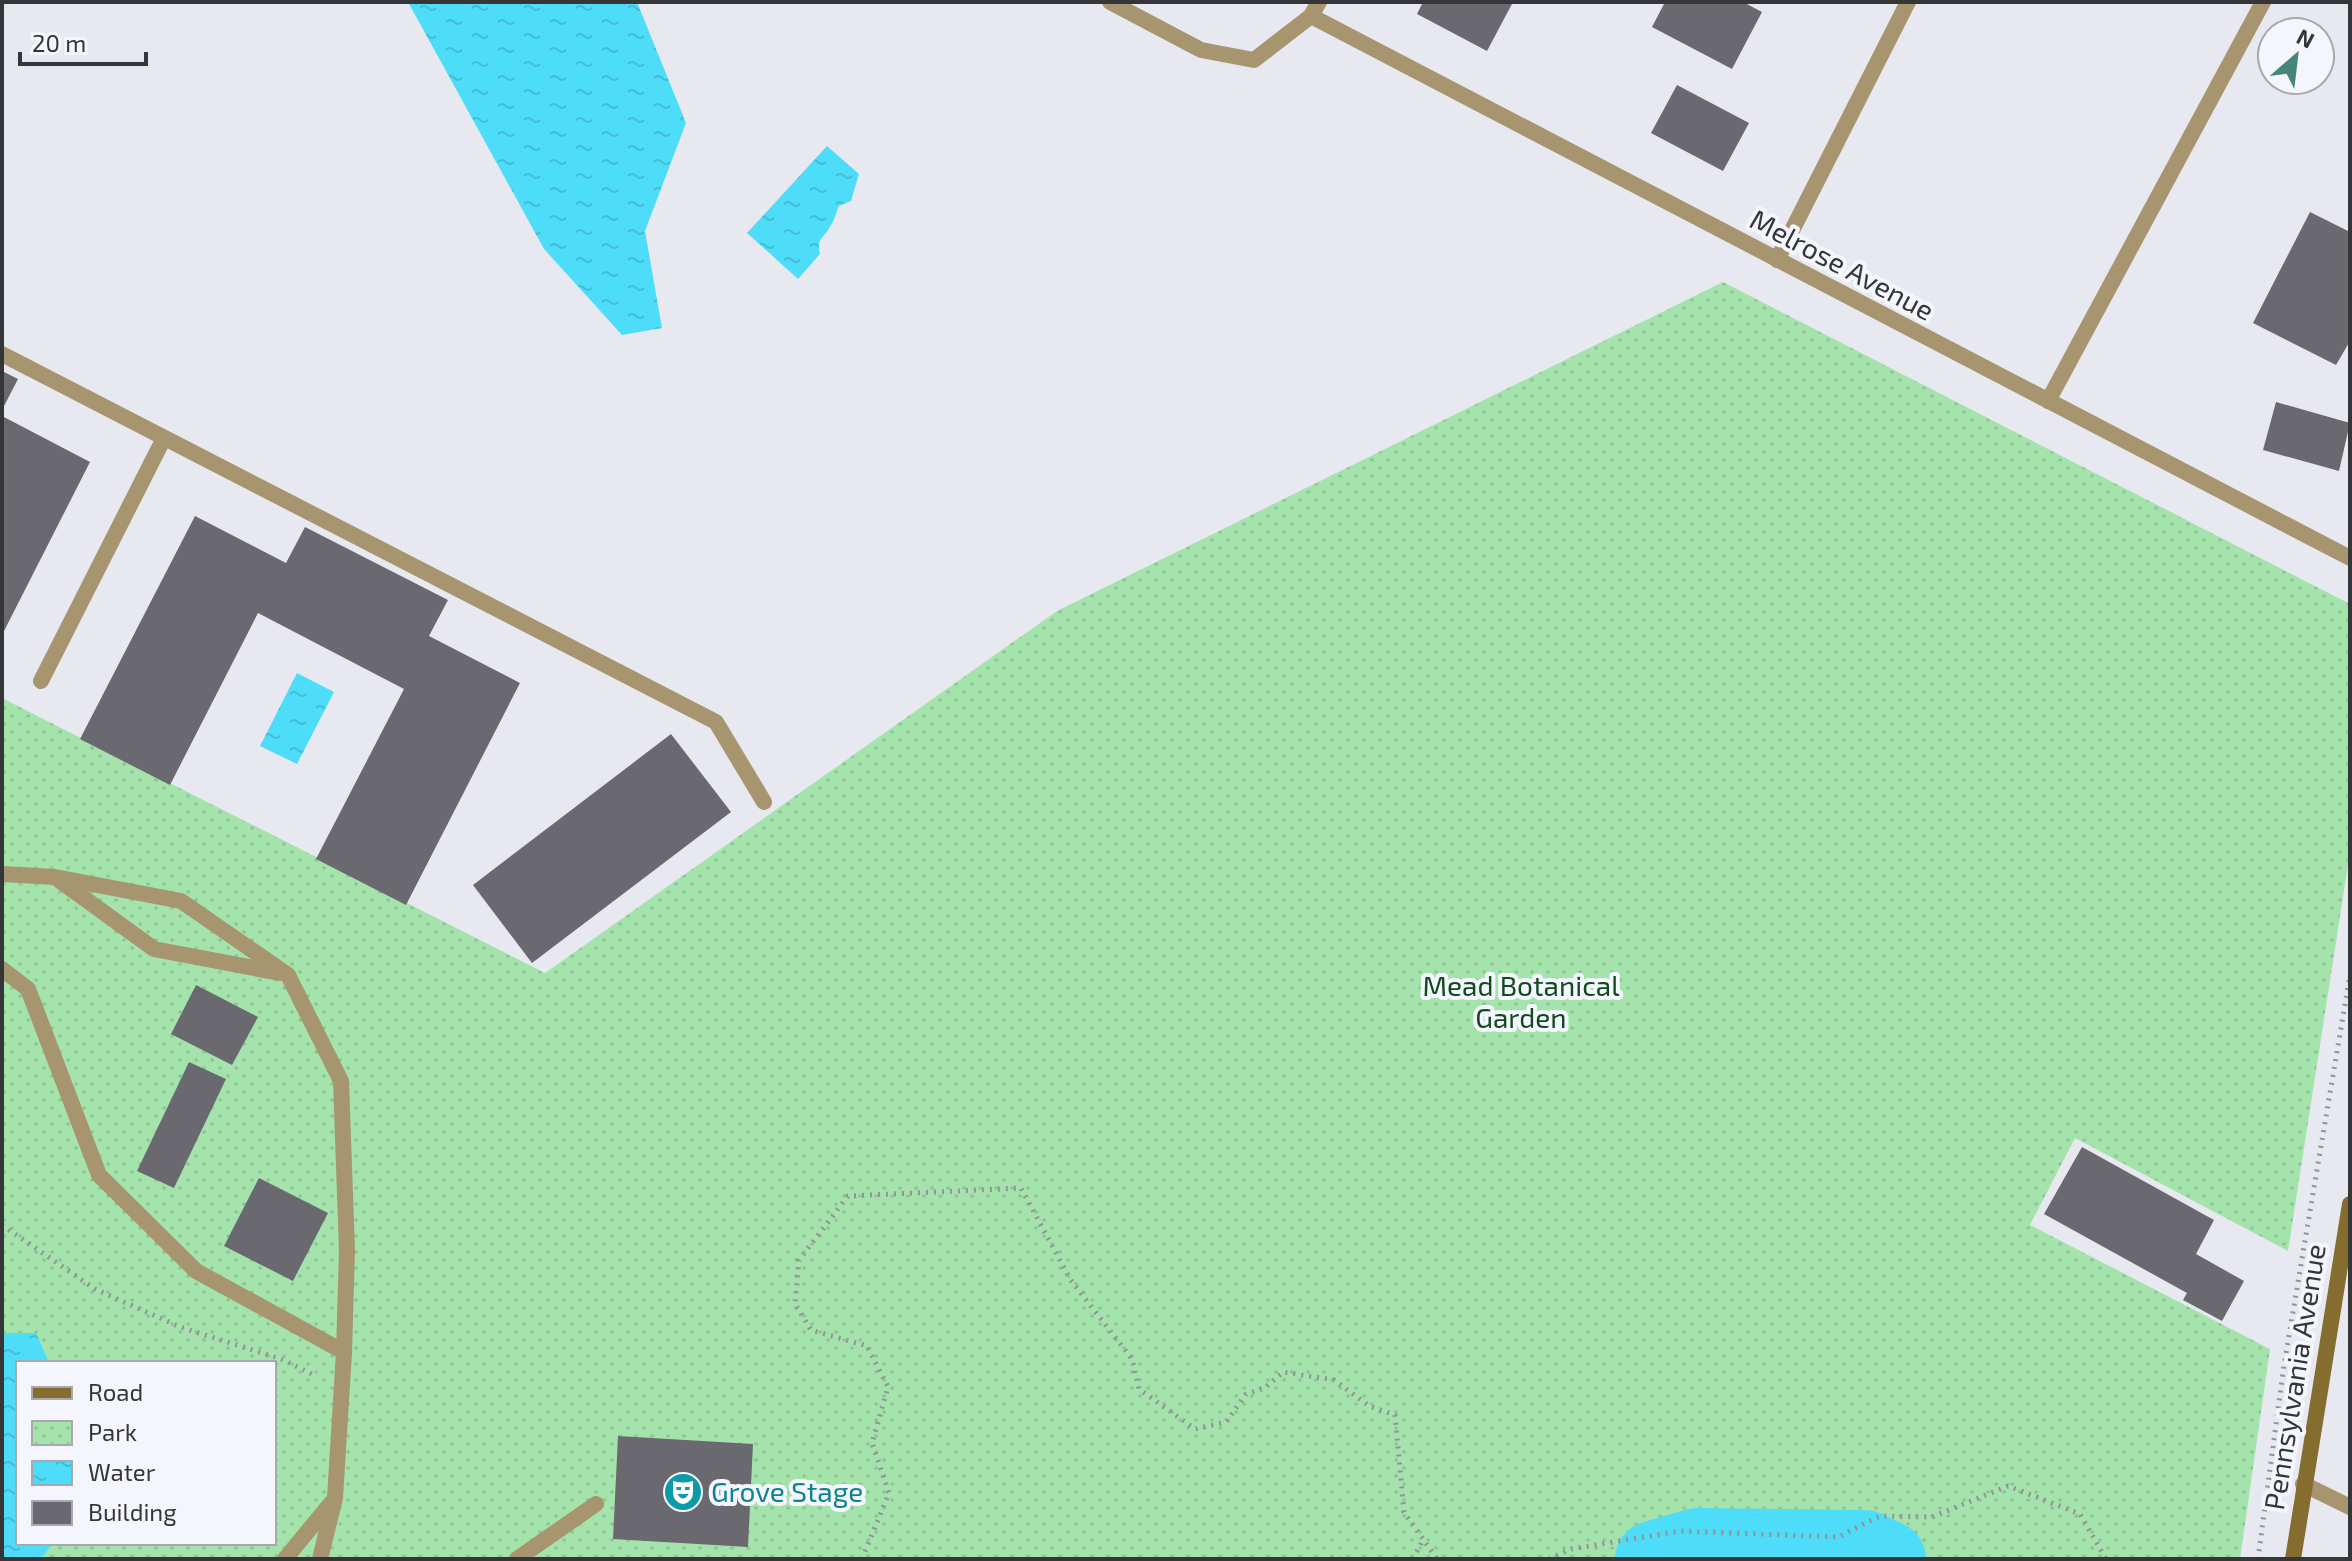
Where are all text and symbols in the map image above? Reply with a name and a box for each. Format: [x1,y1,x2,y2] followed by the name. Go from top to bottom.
[20,16,146,66] scale bar
[2256,16,2336,96] north arrow
[2293,22,2319,53] text: N
[32,28,86,57] text: 20 m
[1745,201,1940,327] street label: Melrose Avenue
[1422,968,1620,1034] park label: Mead Botanical Garden
[2256,1242,2332,1512] street label: Pennsylvania Avenue
[16,1361,276,1545] legend
[88,1377,143,1406] text: Road
[88,1417,137,1446] text: Park
[88,1457,156,1486] text: Water
[662,1471,704,1513] theatre icon: Grove Stage
[711,1474,863,1508] place label: Grove Stage
[88,1497,177,1526] text: Building

